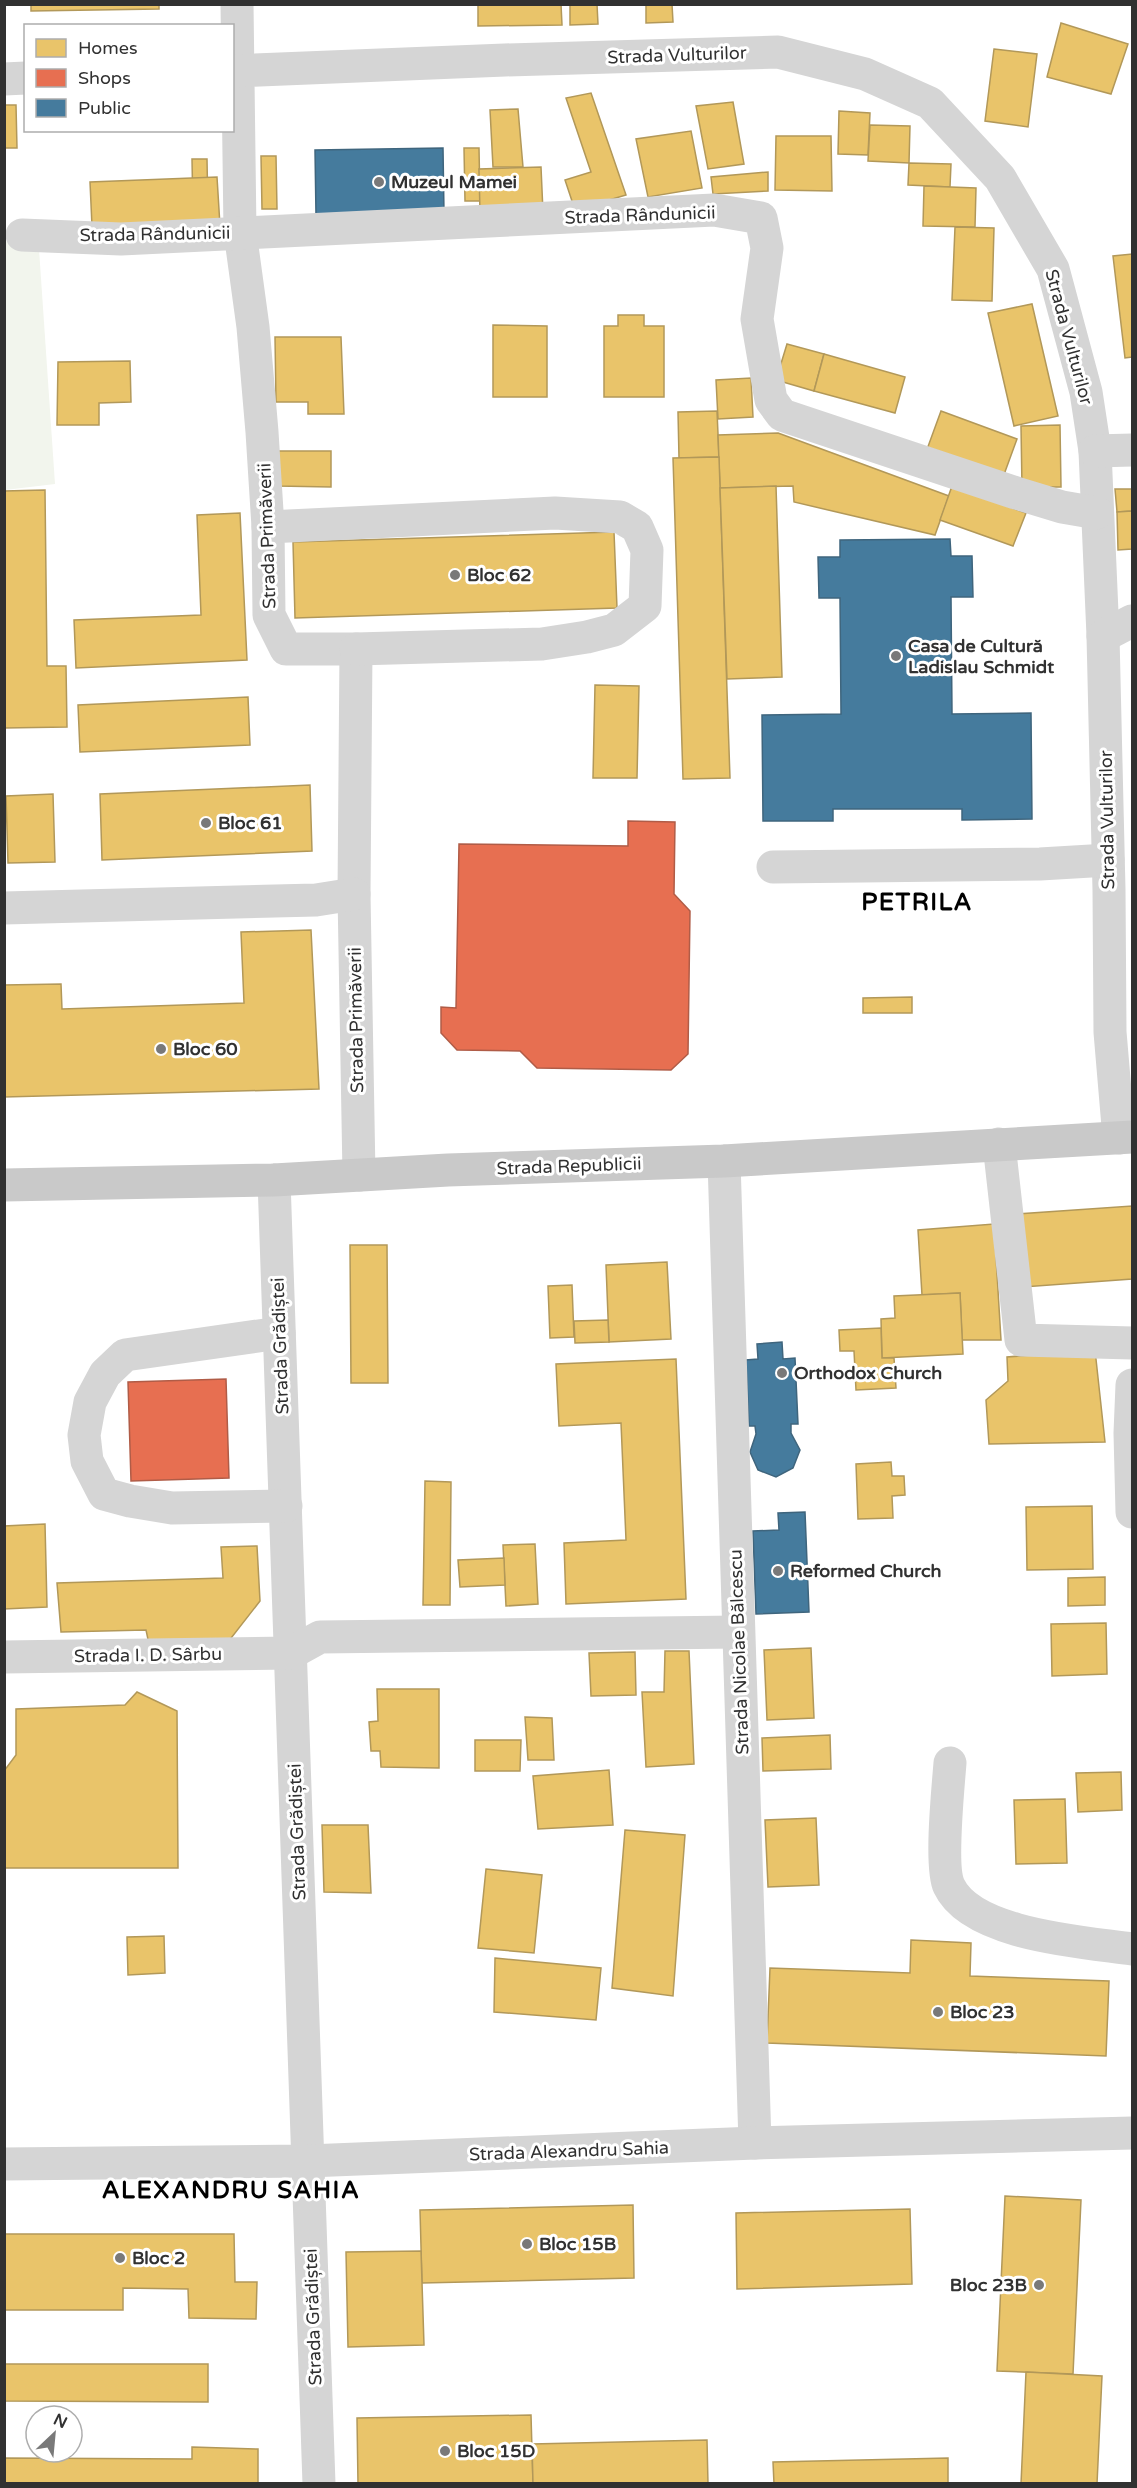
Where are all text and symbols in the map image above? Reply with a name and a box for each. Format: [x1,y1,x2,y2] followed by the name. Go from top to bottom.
[24,24,234,132] legend
[78,37,138,59] text: Homes
[607,42,747,68] street label: Strada Vulturilor
[78,67,131,89] text: Shops
[78,97,131,119] text: Public
[391,171,517,193] place label: Muzeul Mamei
[372,175,386,189] marker: Muzeul Mamei
[564,201,716,229] street label: Strada Rândunicii
[79,222,231,246] street label: Strada Rândunicii
[1040,267,1098,407] street label: Strada Vulturilor
[253,463,281,609] street label: Strada Primăverii
[467,564,532,586] place label: Bloc 62
[448,568,462,582] marker: Bloc 62
[908,635,1054,678] place label: Casa de Cultură Ladislau Schmidt
[889,649,903,663] marker: Casa de Cultură Ladislau Schmidt
[1095,750,1119,890] street label: Strada Vulturilor
[218,812,283,834] place label: Bloc 61
[199,816,213,830] marker: Bloc 61
[861,888,973,917] district label: PETRILA
[344,947,368,1093] street label: Strada Primăverii
[173,1038,238,1060] place label: Bloc 60
[154,1042,168,1056] marker: Bloc 60
[496,1152,642,1180] street label: Strada Republicii
[267,1277,293,1415] street label: Strada Grădiștei
[794,1362,942,1384] place label: Orthodox Church
[775,1366,789,1380] marker: Orthodox Church
[724,1549,754,1755] street label: Strada Nicolae Bălcescu
[790,1560,942,1582] place label: Reformed Church
[771,1564,785,1578] marker: Reformed Church
[74,1643,222,1667] street label: Strada I. D. Sârbu
[284,1763,310,1901] street label: Strada Grădiștei
[950,2001,1015,2023] place label: Bloc 23
[931,2005,945,2019] marker: Bloc 23
[469,2137,669,2165] street label: Strada Alexandru Sahia
[102,2176,360,2205] district label: ALEXANDRU SAHIA
[539,2233,616,2255] place label: Bloc 15B
[520,2237,534,2251] marker: Bloc 15B
[132,2247,185,2269] place label: Bloc 2
[300,2248,326,2386] street label: Strada Grădiștei
[113,2251,127,2265] marker: Bloc 2
[950,2274,1027,2296] place label: Bloc 23B
[1032,2278,1046,2292] marker: Bloc 23B
[24,2404,84,2464] north arrow
[50,2410,70,2433] text: N
[457,2440,535,2462] place label: Bloc 15D
[438,2444,452,2458] marker: Bloc 15D

